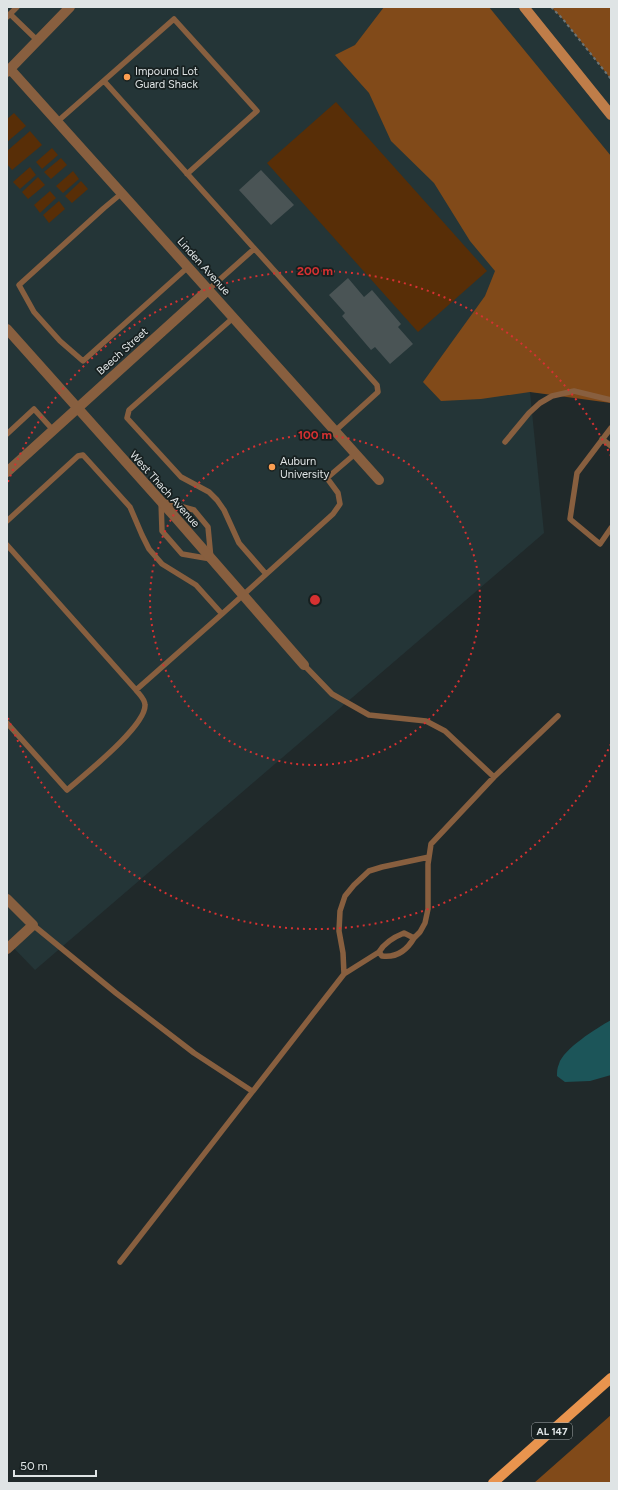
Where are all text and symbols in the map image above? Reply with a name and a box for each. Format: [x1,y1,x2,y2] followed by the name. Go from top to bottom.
[135,65,198,91] place label: Impound Lot Guard Shack
[122,72,132,82] marker: Impound Lot Guard Shack
[174,235,233,298] street label: Linden Avenue
[297,264,333,278] text: 200 m
[94,325,151,378] street label: Beech Street
[298,428,332,442] text: 100 m
[127,449,202,530] street label: West Thach Avenue
[280,455,330,481] place label: Auburn University
[267,462,277,472] marker: Auburn University
[308,593,322,607] centre of rings
[532,1423,572,1439] road number: AL 147
[14,1452,96,1478] scale bar
[20,1459,48,1473] text: 50 m

